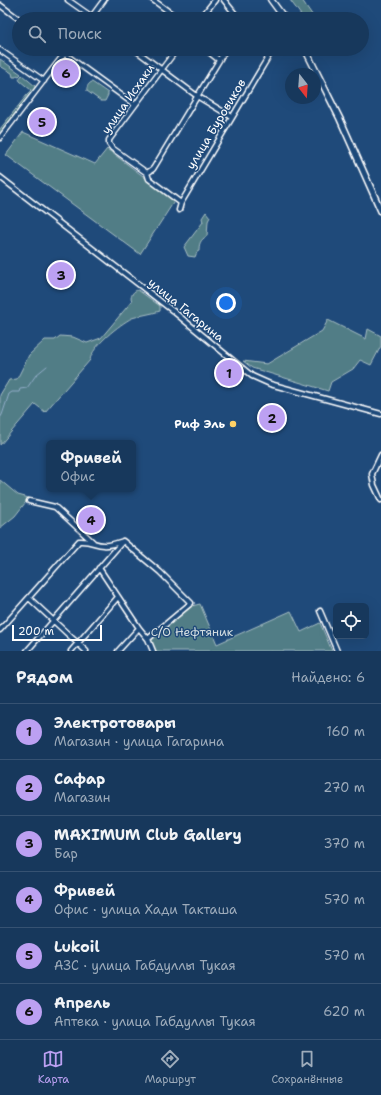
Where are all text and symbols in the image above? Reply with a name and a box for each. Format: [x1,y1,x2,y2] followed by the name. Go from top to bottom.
[12,12,369,56] search box
[26,23,48,45] icon: search
[58,24,102,44] text: Поиск
[53,58,79,88] pin: 6
[98,61,158,137] street label: улица Исхаки
[285,68,321,104] north arrow
[183,76,249,172] street label: улица Буровиков
[29,107,55,137] pin: 5
[48,260,74,290] pin: 3
[145,274,228,346] street label: улица Гагарина
[216,293,236,313] your location
[216,358,242,388] pin: 1
[259,403,285,433] pin: 2
[174,416,225,432] place label: Риф Эль
[228,419,238,429] marker: Риф Эль
[46,440,136,492] popup
[60,448,122,468] text: Фривей
[60,468,95,485] text: Офис
[78,505,104,535] pin: 4
[333,603,369,639] map controls
[333,603,369,639] button: locate
[12,623,102,642] scale bar
[18,624,54,639] text: 200 m
[151,624,234,640] park label: С/О Нефтяник
[16,666,73,688] text: Рядом
[291,669,365,686] text: Найдено: 6
[54,713,176,733] text: Электротовары
[26,723,32,740] text: 1
[327,723,365,740] text: 160 m
[54,733,224,750] text: Магазин · улица Гагарина
[54,769,105,789] text: Сафар
[24,779,34,796] text: 2
[323,779,365,796] text: 270 m
[54,789,110,806] text: Магазин
[54,825,242,845] text: MAXIMUM Club Gallery
[24,835,34,852] text: 3
[323,835,365,852] text: 370 m
[54,845,78,862] text: Бар
[54,881,115,901] text: Фривей
[24,891,34,908] text: 4
[324,891,365,908] text: 570 m
[54,901,237,918] text: Офис · улица Хади Такташа
[54,937,100,957] text: Lukoil
[25,947,33,964] text: 5
[324,947,365,964] text: 570 m
[54,957,236,974] text: АЗС · улица Габдуллы Тукая
[54,993,110,1013] text: Апрель
[24,1003,34,1020] text: 6
[323,1003,365,1020] text: 620 m
[54,1013,256,1030] text: Аптека · улица Габдуллы Тукая
[38,1048,69,1087] tab: Карта
[145,1048,196,1087] tab: Маршрут
[271,1048,343,1087] tab: Сохранённые

